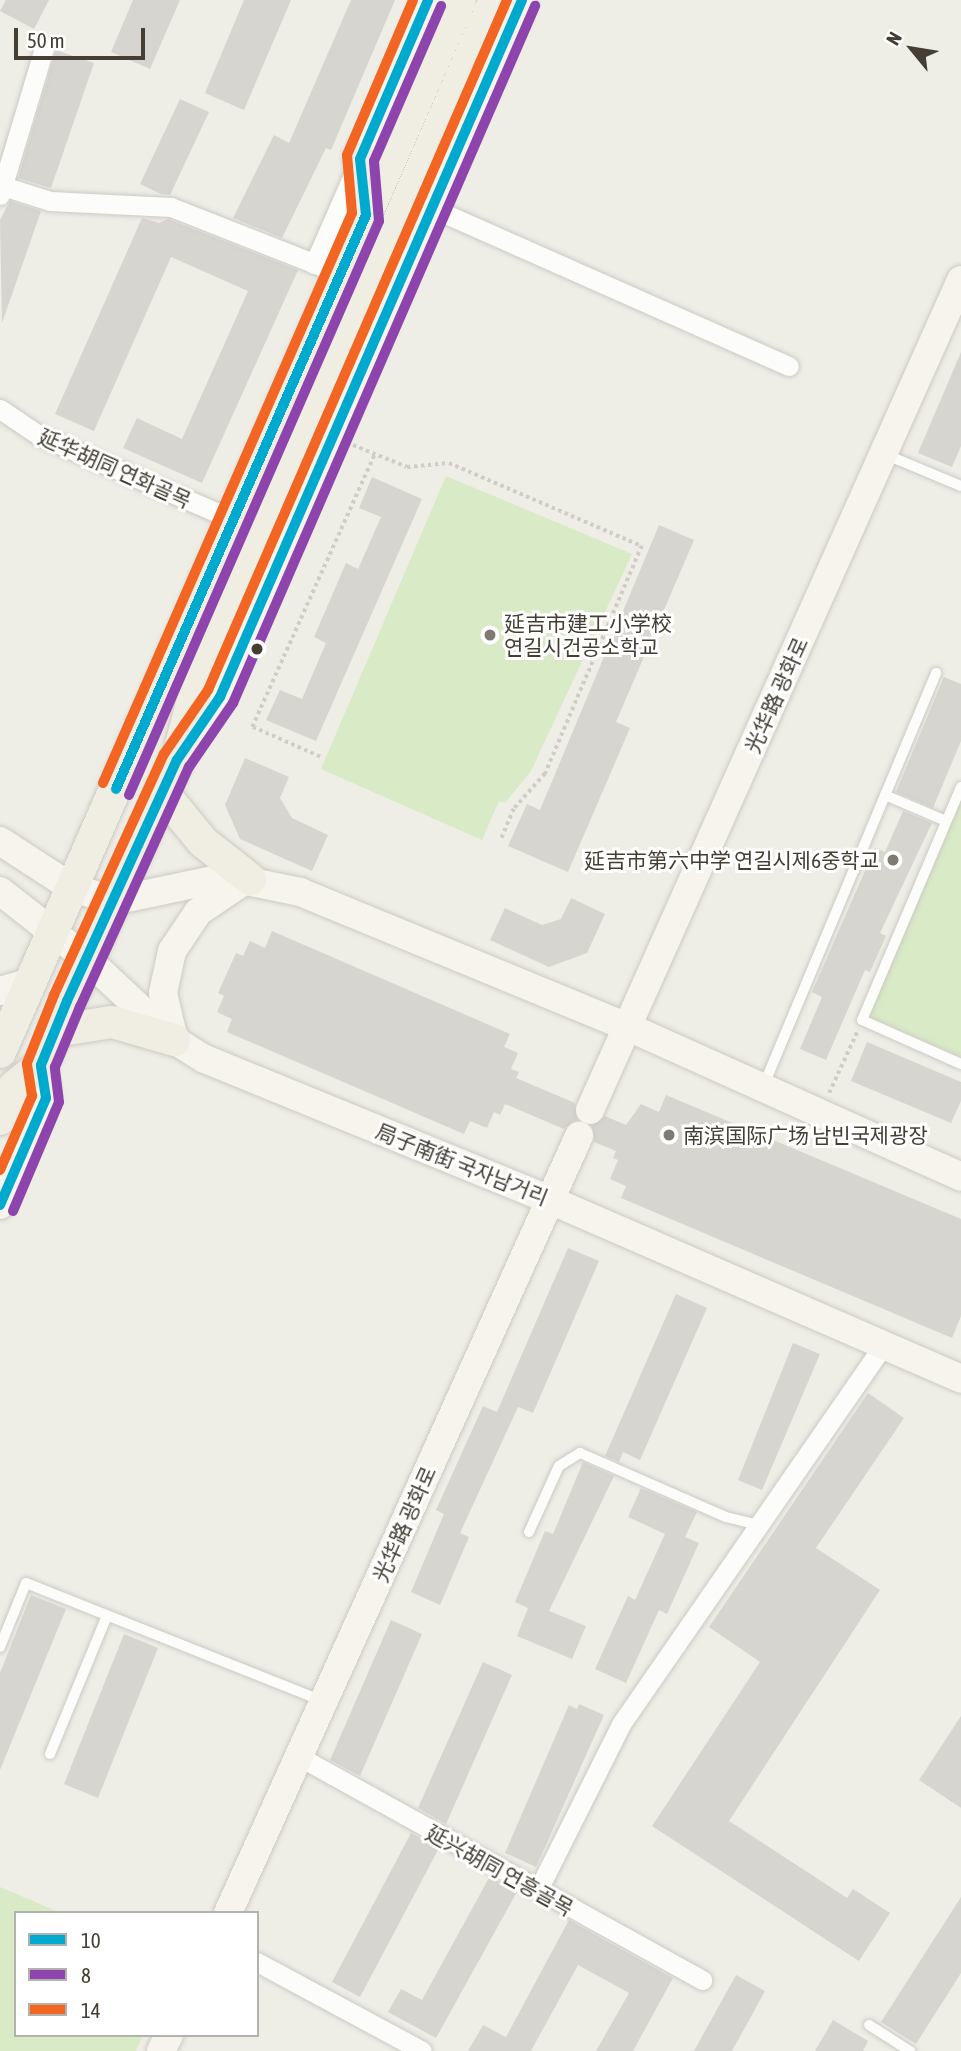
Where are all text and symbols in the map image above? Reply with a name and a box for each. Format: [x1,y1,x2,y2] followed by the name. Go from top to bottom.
[18,14,149,58] scale bar
[877,14,947,84] north arrow
[27,28,65,52] text: 50 m
[881,28,906,49] text: N
[35,423,195,513] street label: 延华胡同 연화골목
[504,610,672,660] place label: 延吉市建工小学校 연길시건공소학교
[482,627,498,643] marker: 延吉市建工小学校 연길시건공소학교
[739,633,813,757] street label: 光华路 광화로
[250,642,264,656] unlabelled marker
[584,847,879,873] place label: 延吉市第六中学 연길시제6중학교
[885,852,901,868] marker: 延吉市第六中学 연길시제6중학교
[372,1118,552,1210] street label: 局子南街 국자남거리
[683,1122,928,1148] place label: 南滨国际广场 남빈국제광장
[661,1127,677,1143] marker: 南滨国际广场 남빈국제광장
[367,1462,441,1586] street label: 光华路 광화로
[422,1819,578,1921] street label: 延兴胡同 연흥골목
[14,1911,259,2037] legend
[81,1928,101,1952] text: 10
[81,1963,91,1987] text: 8
[81,1998,101,2022] text: 14

